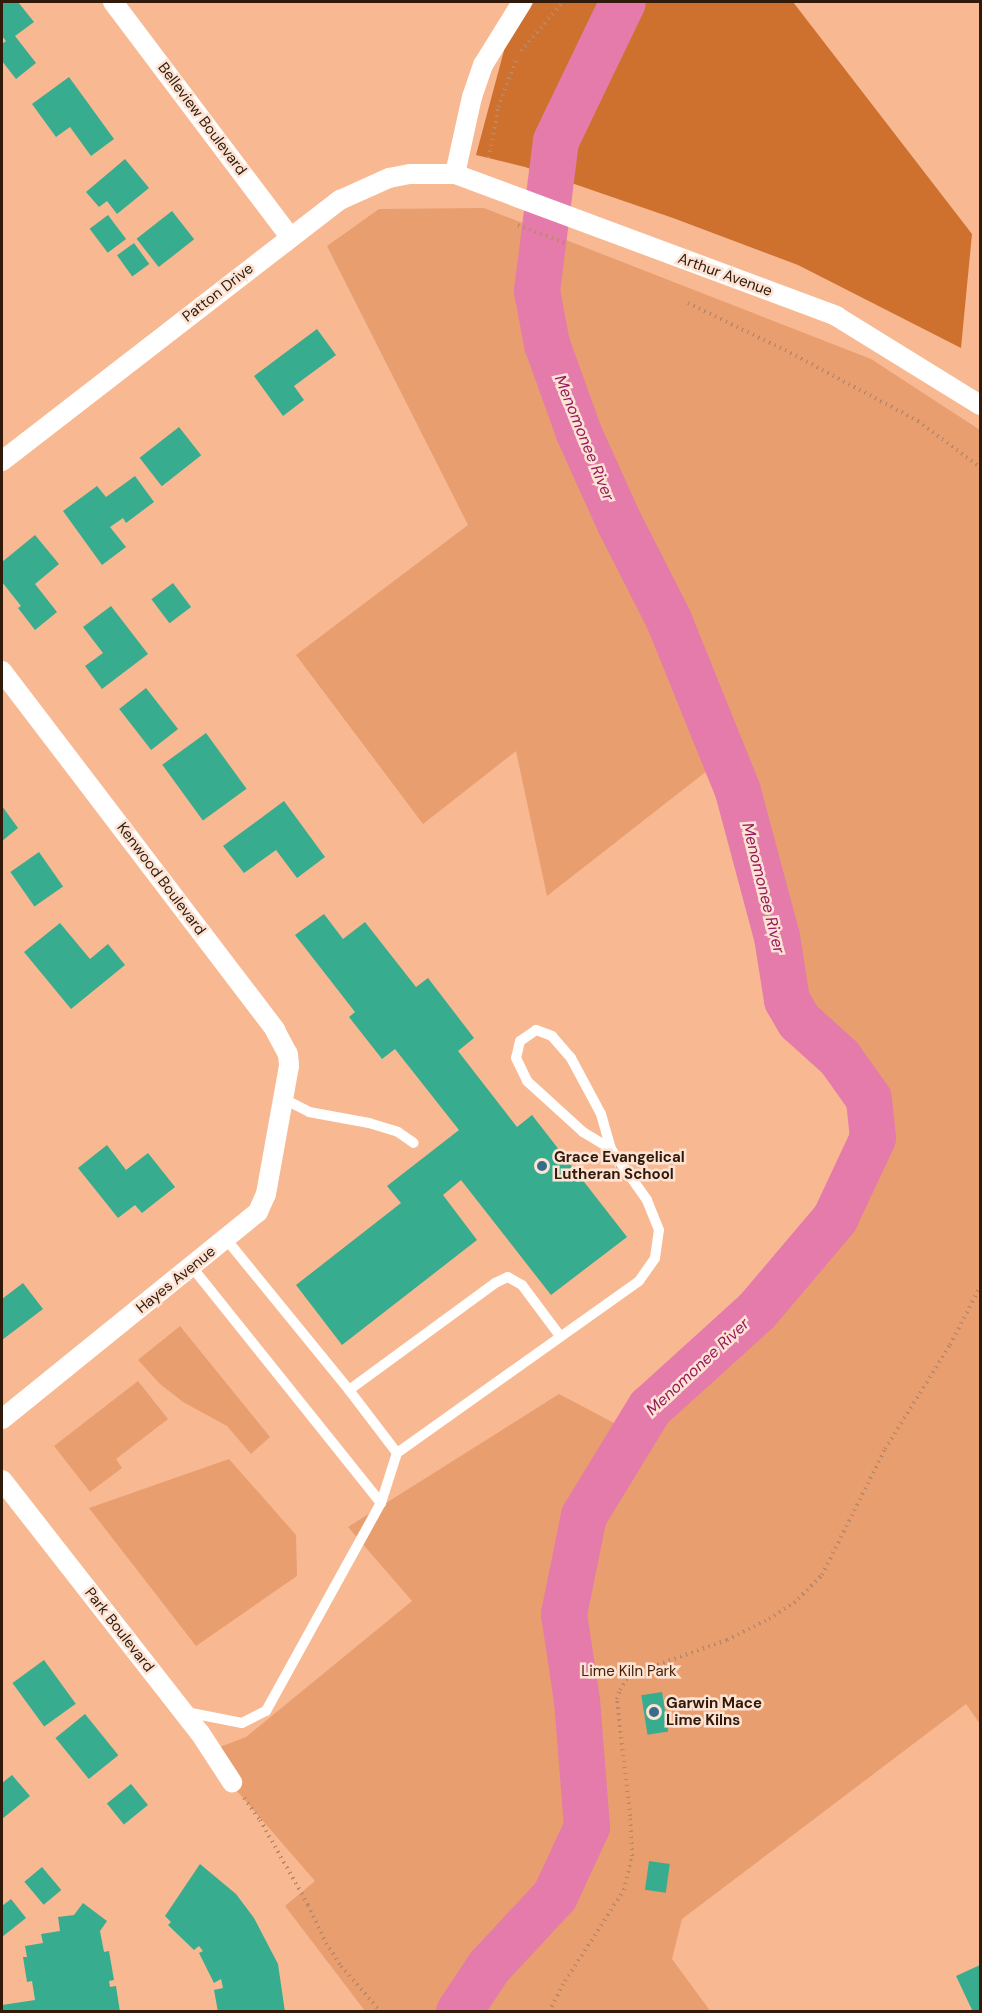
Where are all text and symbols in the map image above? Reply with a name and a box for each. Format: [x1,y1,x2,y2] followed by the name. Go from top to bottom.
[154,59,250,179] street label: Belleview Boulevard
[675,250,775,300] street label: Arthur Avenue
[179,260,257,326] street label: Patton Drive
[550,372,618,504] water label: Menomonee River
[113,819,209,939] street label: Kenwood Boulevard
[738,821,788,955] water label: Menomonee River
[554,1148,685,1183] place label: Grace Evangelical Lutheran School
[535,1159,549,1173] marker: Grace Evangelical Lutheran School
[133,1243,219,1317] street label: Hayes Avenue
[643,1314,753,1420] water label: Menomonee River
[80,1584,158,1676] street label: Park Boulevard
[581,1663,677,1681] park label: Lime Kiln Park
[666,1694,762,1729] place label: Garwin Mace Lime Kilns
[647,1705,661,1719] marker: Garwin Mace Lime Kilns

